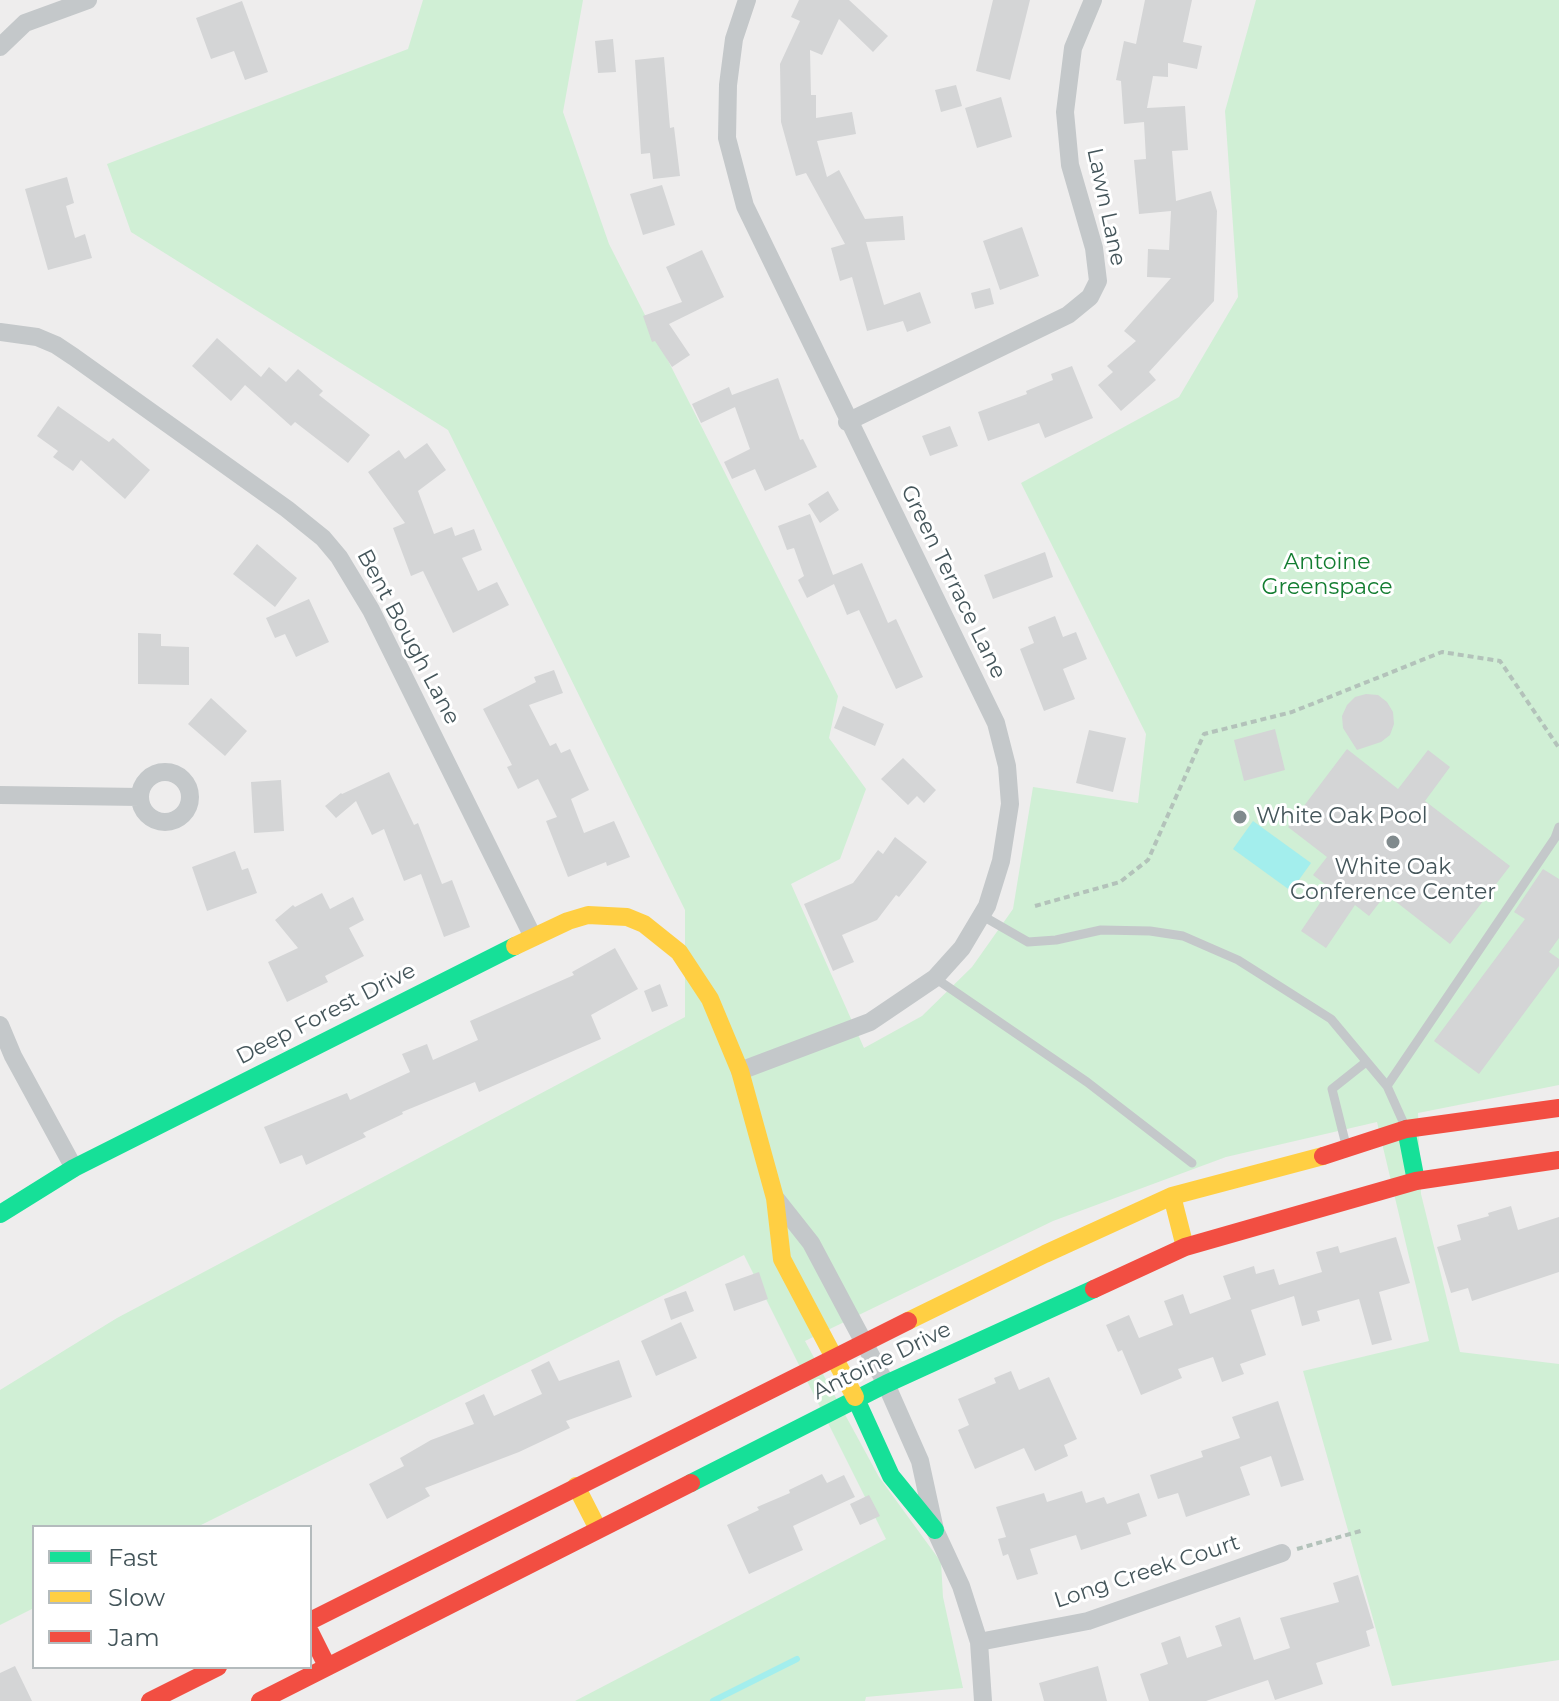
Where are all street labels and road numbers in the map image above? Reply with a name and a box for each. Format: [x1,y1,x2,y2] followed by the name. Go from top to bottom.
[1081,146,1131,268] street label: Lawn Lane
[895,481,1011,683] street label: Green Terrace Lane
[351,545,465,729] street label: Bent Bough Lane
[232,957,420,1071] street label: Deep Forest Drive
[809,1316,955,1406] street label: Antoine Drive
[1051,1530,1243,1614] street label: Long Creek Court

